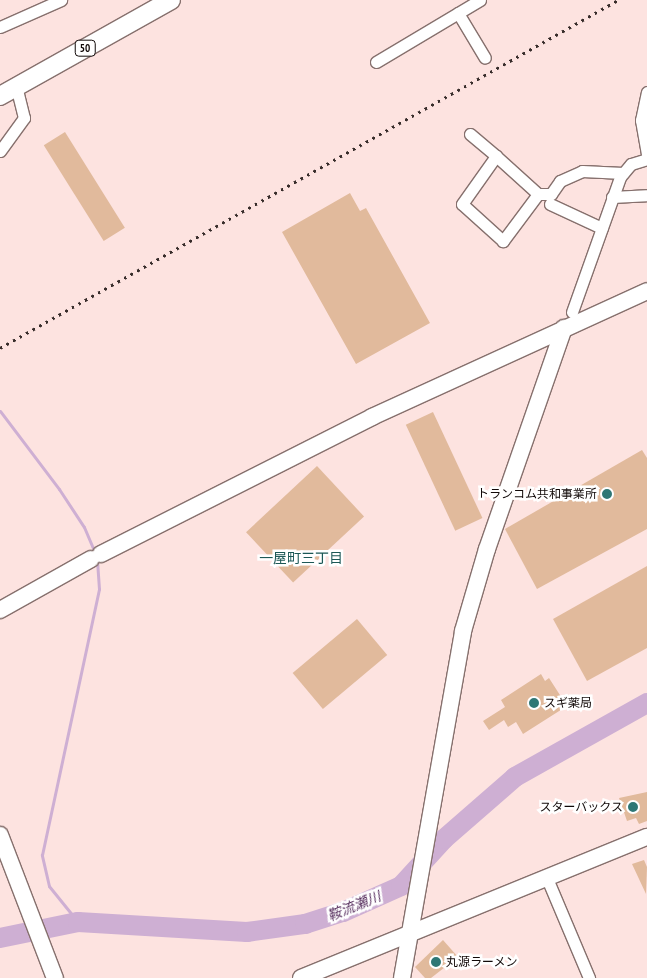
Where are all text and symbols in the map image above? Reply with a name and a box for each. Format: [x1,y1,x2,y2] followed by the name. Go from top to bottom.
[74,40,96,56] road number: 50
[477,487,597,501] place label: トランコム共和事業所
[601,488,613,500] marker: トランコム共和事業所
[259,550,343,566] district label: 一屋町三丁目
[544,696,592,710] place label: スギ薬局
[528,697,540,709] marker: スギ薬局
[539,800,623,814] place label: スターバックス
[627,801,639,813] marker: スターバックス
[325,888,383,924] water label: 鞍流瀬川
[446,955,518,969] place label: 丸源ラーメン
[430,956,442,968] marker: 丸源ラーメン

